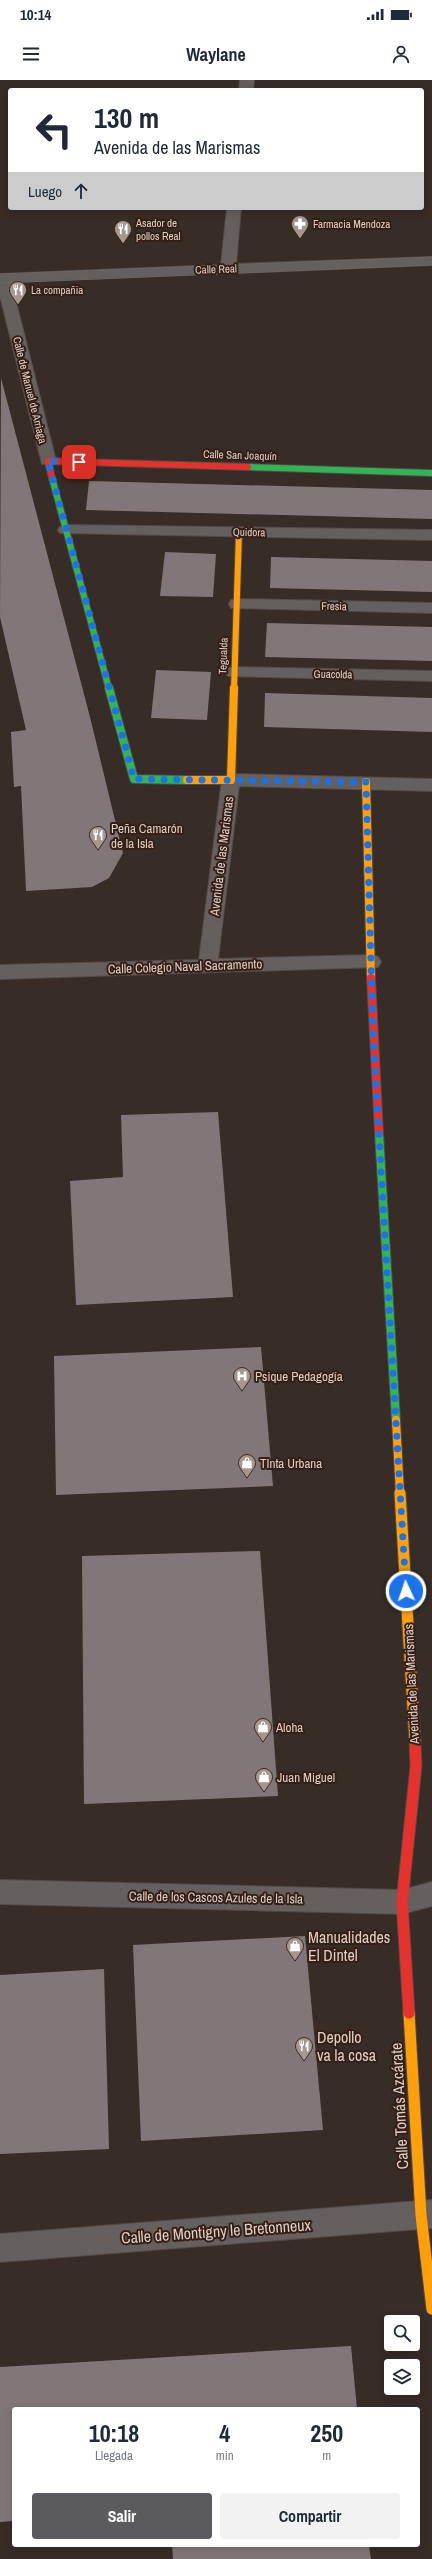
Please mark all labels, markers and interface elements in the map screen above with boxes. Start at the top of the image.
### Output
text: 10:14 [20,4,51,25]
text: Waylane [186,42,246,67]
icon: menu [20,43,42,65]
icon: person [390,43,412,65]
text: 130 m [94,99,159,137]
icon: left [28,104,80,156]
text: Avenida de las Marismas [94,135,260,160]
icon: ahead [70,180,92,202]
text: Luego [28,181,62,202]
pharmacy icon: Farmacia Mendoza [290,214,310,239]
place label: Asador de pollos Real [135,216,181,243]
place label: Farmacia Mendoza [313,217,390,231]
restaurant icon: Asador de pollos Real [113,219,133,244]
street label: Calle Real [195,261,237,277]
restaurant icon: La compañia [8,280,28,305]
place label: La compañia [31,283,83,297]
street label: Calle de Manuel de Arriaga [10,335,50,445]
pin [62,445,96,479]
street label: Calle San Joaquín [203,447,277,463]
icon: arrive [68,451,90,473]
street label: Quidora [233,525,265,539]
street label: Fresia [321,599,347,613]
street label: Tegualda [215,637,231,675]
street label: Guacolda [314,667,352,681]
street label: Avenida de las Marismas [206,795,237,918]
place label: Peña Camarón de la Isla [111,820,183,852]
restaurant icon: Peña Camarón de la Isla [88,825,108,850]
street label: Calle Colegio Naval Sacramento [107,955,263,978]
hospital icon: Psique Pedagogía [232,1366,252,1391]
place label: Psique Pedagogía [255,1368,343,1385]
shop icon: TInta Urbana [237,1453,257,1478]
place label: TInta Urbana [260,1455,322,1472]
position arrow [385,1570,427,1612]
street label: Avenida de las Marismas [400,1624,423,1745]
shop icon: Aloha [253,1717,273,1742]
place label: Aloha [275,1719,303,1736]
shop icon: Juan Miguel [254,1767,274,1792]
place label: Juan Miguel [277,1769,335,1786]
street label: Calle de los Cascos Azules de la Isla [129,1887,303,1908]
place label: Manualidades El Dintel [308,1926,390,1966]
shop icon: Manualidades El Dintel [285,1936,305,1961]
place label: Depollo va la cosa [317,2026,377,2066]
restaurant icon: Depollo va la cosa [294,2036,314,2061]
street label: Calle Tomás Azcárate [385,2042,413,2170]
street label: Calle de Montigny le Bretonneux [120,2213,312,2249]
map controls [384,2315,420,2395]
button: search [384,2315,420,2351]
button: layers [384,2359,420,2395]
text: 10:18 [89,2417,139,2449]
text: 4 [219,2417,230,2449]
text: 250 [310,2417,343,2449]
text: Llegada [95,2447,133,2464]
text: min [216,2447,234,2464]
text: m [322,2447,331,2464]
button: Salir [32,2493,212,2539]
button: Compartir [220,2493,400,2539]

